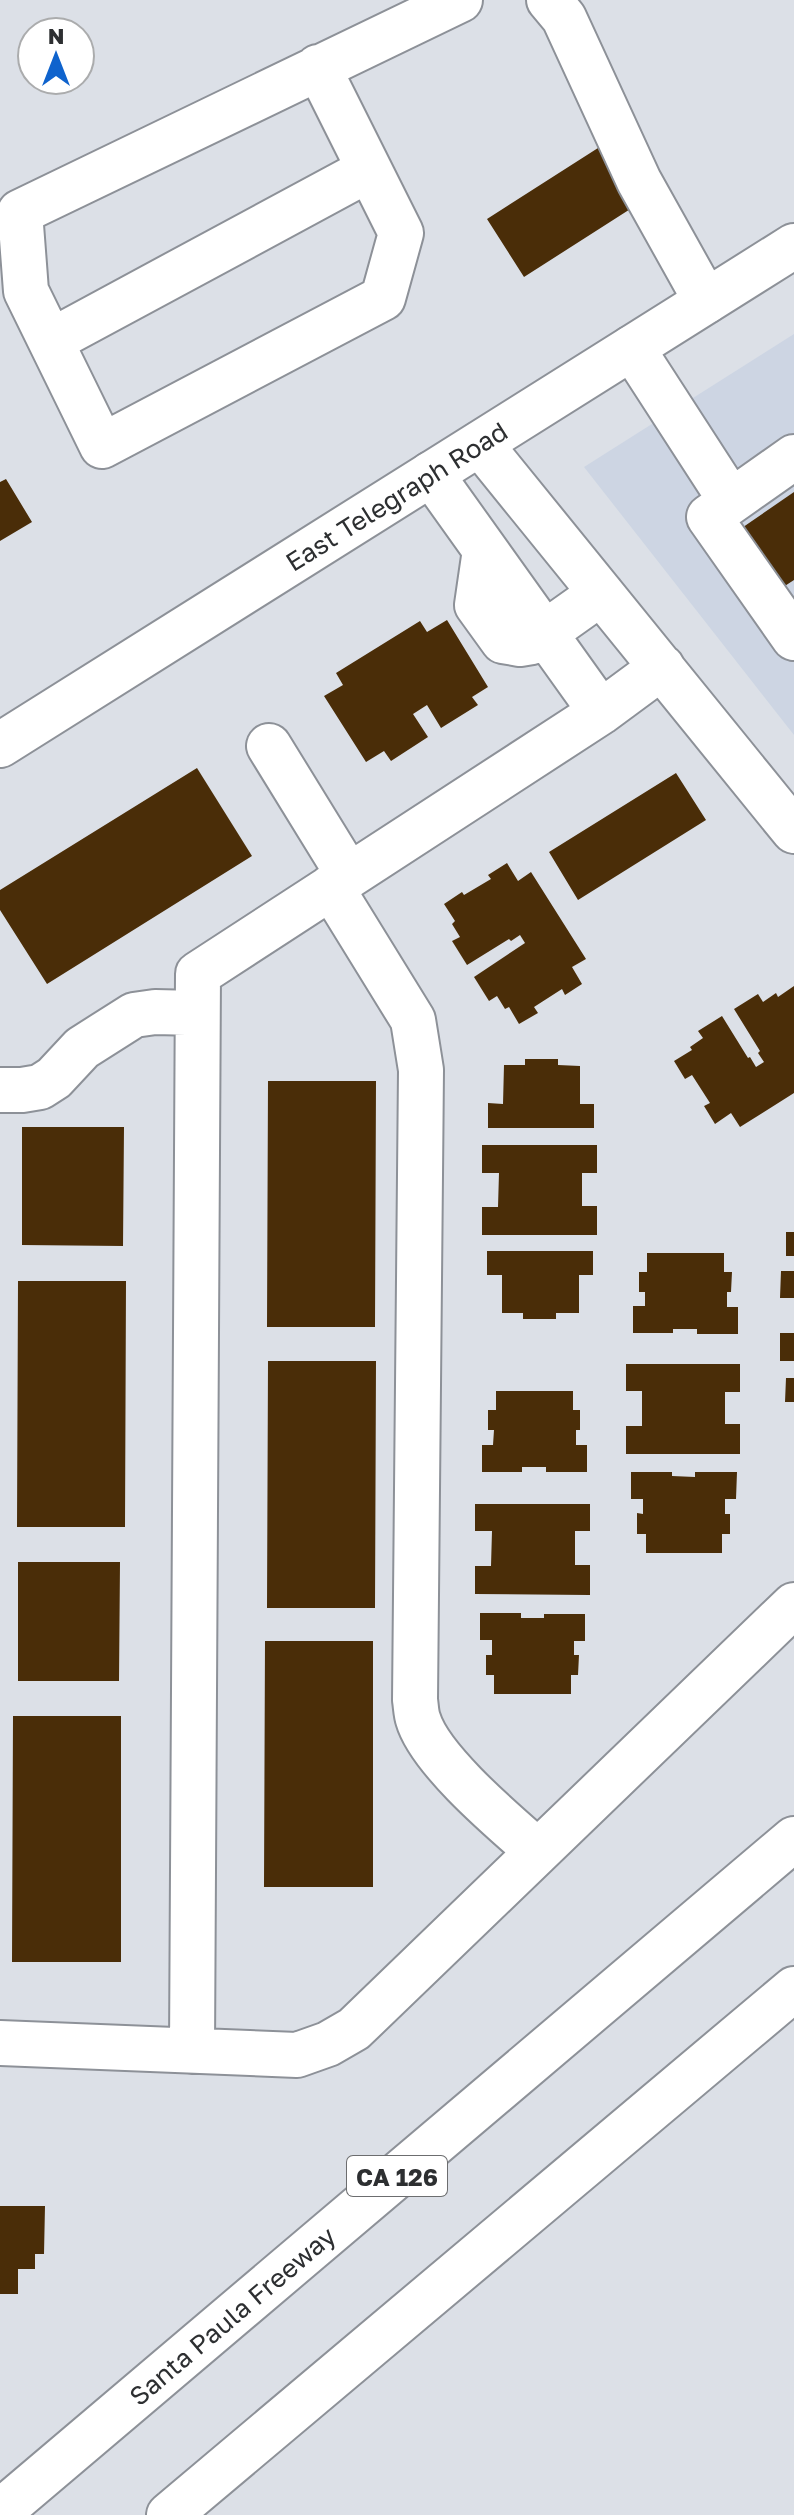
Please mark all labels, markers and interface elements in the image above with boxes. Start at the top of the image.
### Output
north arrow [16,16,96,96]
text: N [48,22,64,49]
street label: East Telegraph Road [280,415,513,577]
road number: CA 126 [347,2156,447,2196]
street label: Santa Paula Freeway [123,2219,341,2411]

